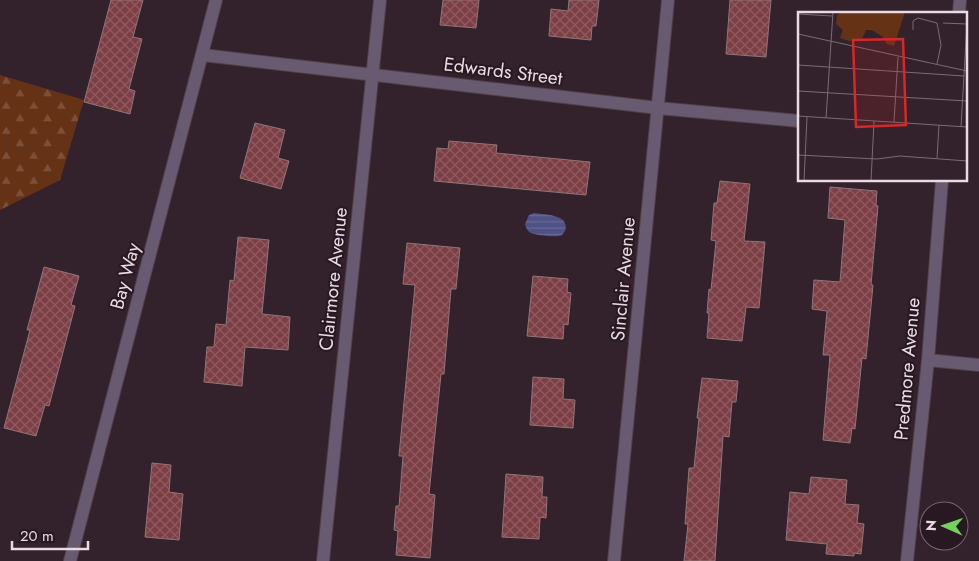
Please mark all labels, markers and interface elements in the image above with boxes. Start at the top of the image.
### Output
inset map [798,12,966,181]
street label: Edwards Street [442,50,564,92]
street label: Clairmore Avenue [312,206,354,352]
street label: Sinclair Avenue [604,216,642,342]
street label: Bay Way [103,239,147,312]
street label: Predmore Avenue [887,296,927,441]
north arrow [919,501,969,551]
scale bar [12,518,89,550]
text: N [921,520,941,531]
text: 20 m [20,525,54,547]

